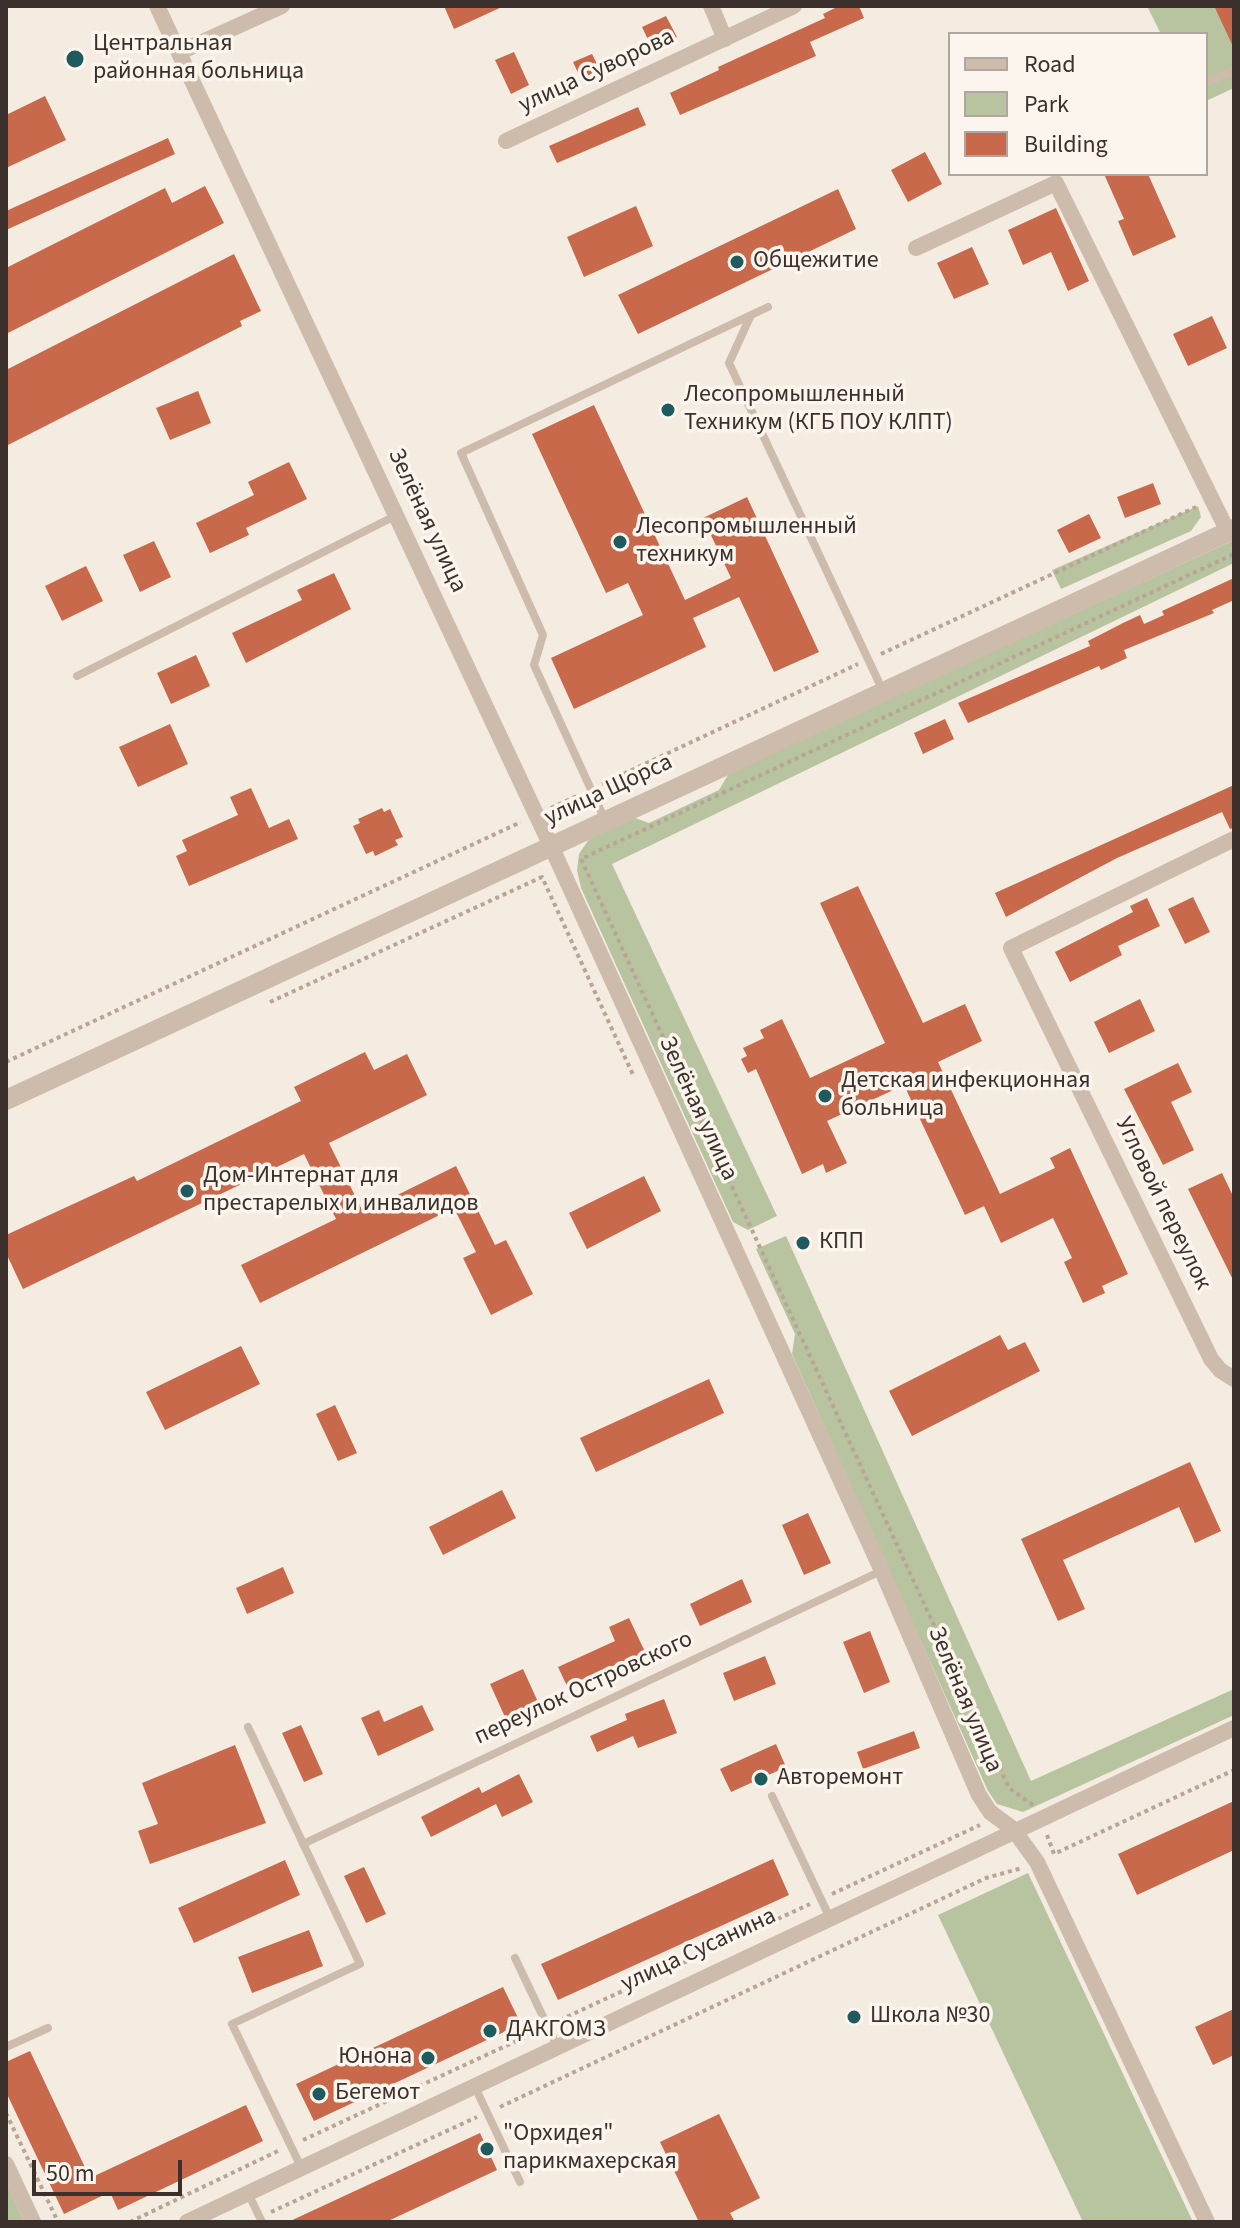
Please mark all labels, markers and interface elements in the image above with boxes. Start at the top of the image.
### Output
street label: улица Суворова [515,23,679,121]
place label: Центральная районная больница [93,31,304,87]
legend [948,32,1208,176]
text: Road [1024,47,1076,82]
marker: Центральная районная больница [64,48,86,70]
text: Park [1024,87,1069,122]
text: Building [1024,127,1108,162]
place label: Общежитие [753,248,879,276]
marker: Общежитие [728,253,746,271]
place label: Лесопромышленный Техникум (КГБ ПОУ КЛПТ) [684,382,953,438]
marker: Лесопромышленный Техникум (КГБ ПОУ КЛПТ) [659,401,677,419]
street label: Зелёная улица [380,444,472,598]
place label: Лесопромышленный техникум [636,514,857,570]
marker: Лесопромышленный техникум [611,533,629,551]
street label: улица Щорса [540,749,678,833]
street label: Зелёная улица [651,1032,743,1186]
place label: Детская инфекционная больница [841,1068,1091,1124]
marker: Детская инфекционная больница [816,1087,834,1105]
street label: Угловой переулок [1108,1113,1216,1295]
place label: Дом-Интернат для престарелых и инвалидов [203,1163,478,1219]
marker: Дом-Интернат для престарелых и инвалидов [178,1182,196,1200]
place label: КПП [819,1229,864,1257]
marker: КПП [794,1234,812,1252]
street label: Зелёная улица [920,1623,1008,1777]
street label: переулок Островского [470,1626,698,1752]
place label: Авторемонт [777,1765,903,1793]
marker: Авторемонт [752,1770,770,1788]
street label: улица Сусанина [617,1903,781,1999]
place label: Школа №30 [870,2003,990,2031]
marker: Школа №30 [845,2008,863,2026]
place label: ДАКГОМЗ [506,2017,606,2045]
marker: ДАКГОМЗ [481,2022,499,2040]
place label: Юнона [338,2044,412,2072]
marker: Юнона [419,2049,437,2067]
place label: Бегемот [335,2080,420,2108]
marker: Бегемот [310,2085,328,2103]
place label: "Орхидея" парикмахерская [503,2121,677,2177]
marker: "Орхидея" парикмахерская [478,2140,496,2158]
scale bar [36,2144,186,2194]
text: 50 m [46,2156,95,2191]

